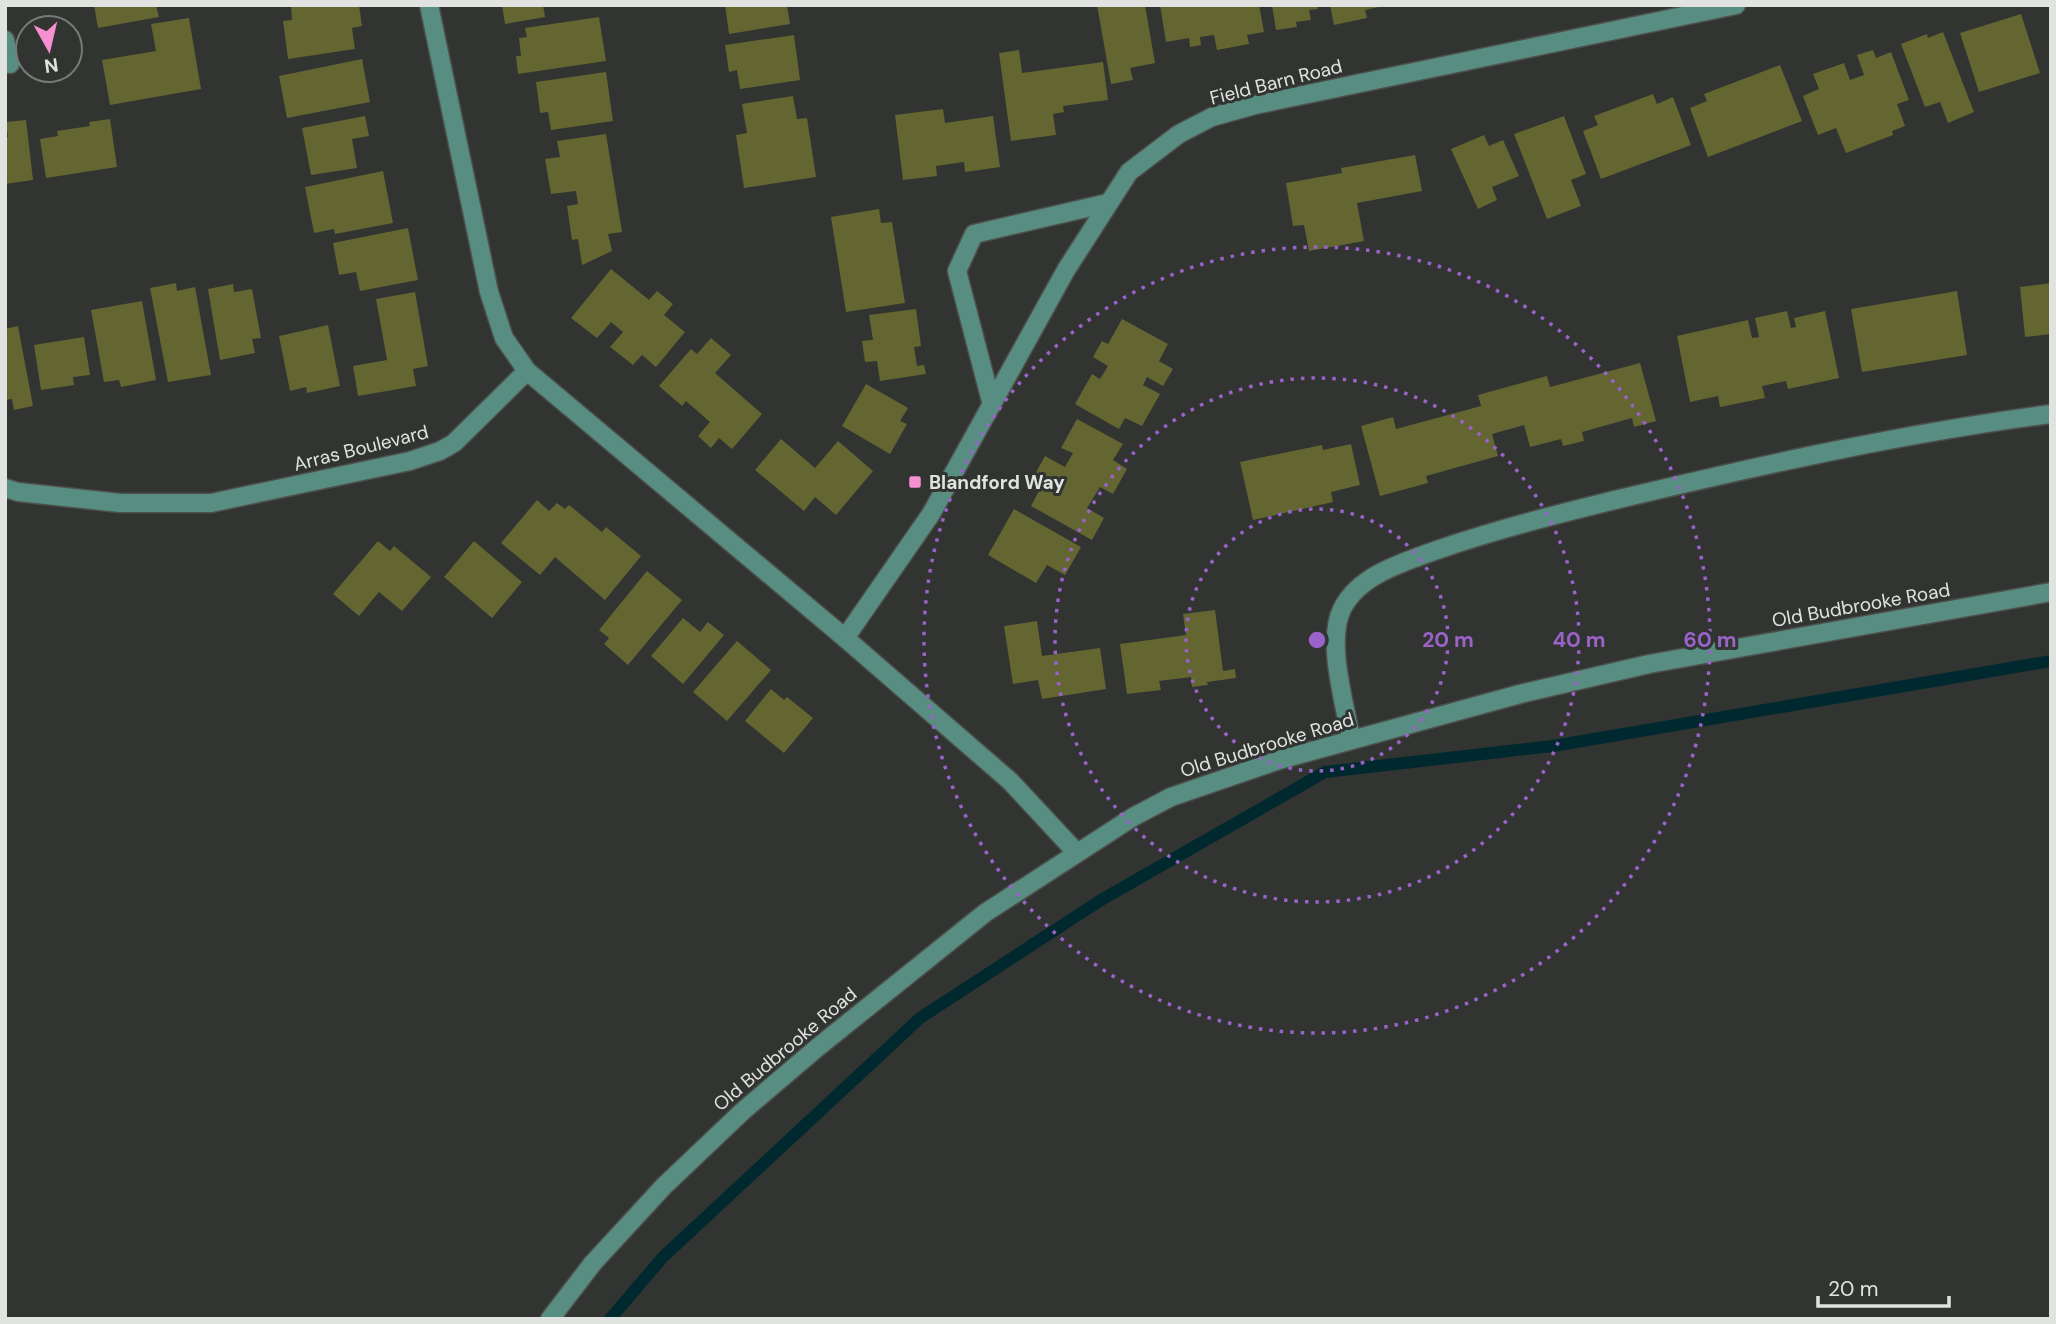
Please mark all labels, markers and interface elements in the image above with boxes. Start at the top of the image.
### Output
north arrow [14,14,84,84]
text: N [43,52,60,79]
street label: Field Barn Road [1207,53,1345,111]
street label: Arras Boulevard [291,419,431,477]
place label: Blandford Way [929,470,1065,495]
marker: Blandford Way [907,474,923,490]
street label: Old Budbrooke Road [1770,577,1952,633]
text: 20 m [1422,626,1474,654]
text: 40 m [1552,626,1606,654]
text: 60 m [1684,626,1736,654]
centre of rings [1305,628,1329,652]
street label: Old Budbrooke Road [1177,707,1357,783]
street label: Old Budbrooke Road [708,981,862,1117]
scale bar [1818,1264,1949,1308]
text: 20 m [1828,1275,1879,1303]

